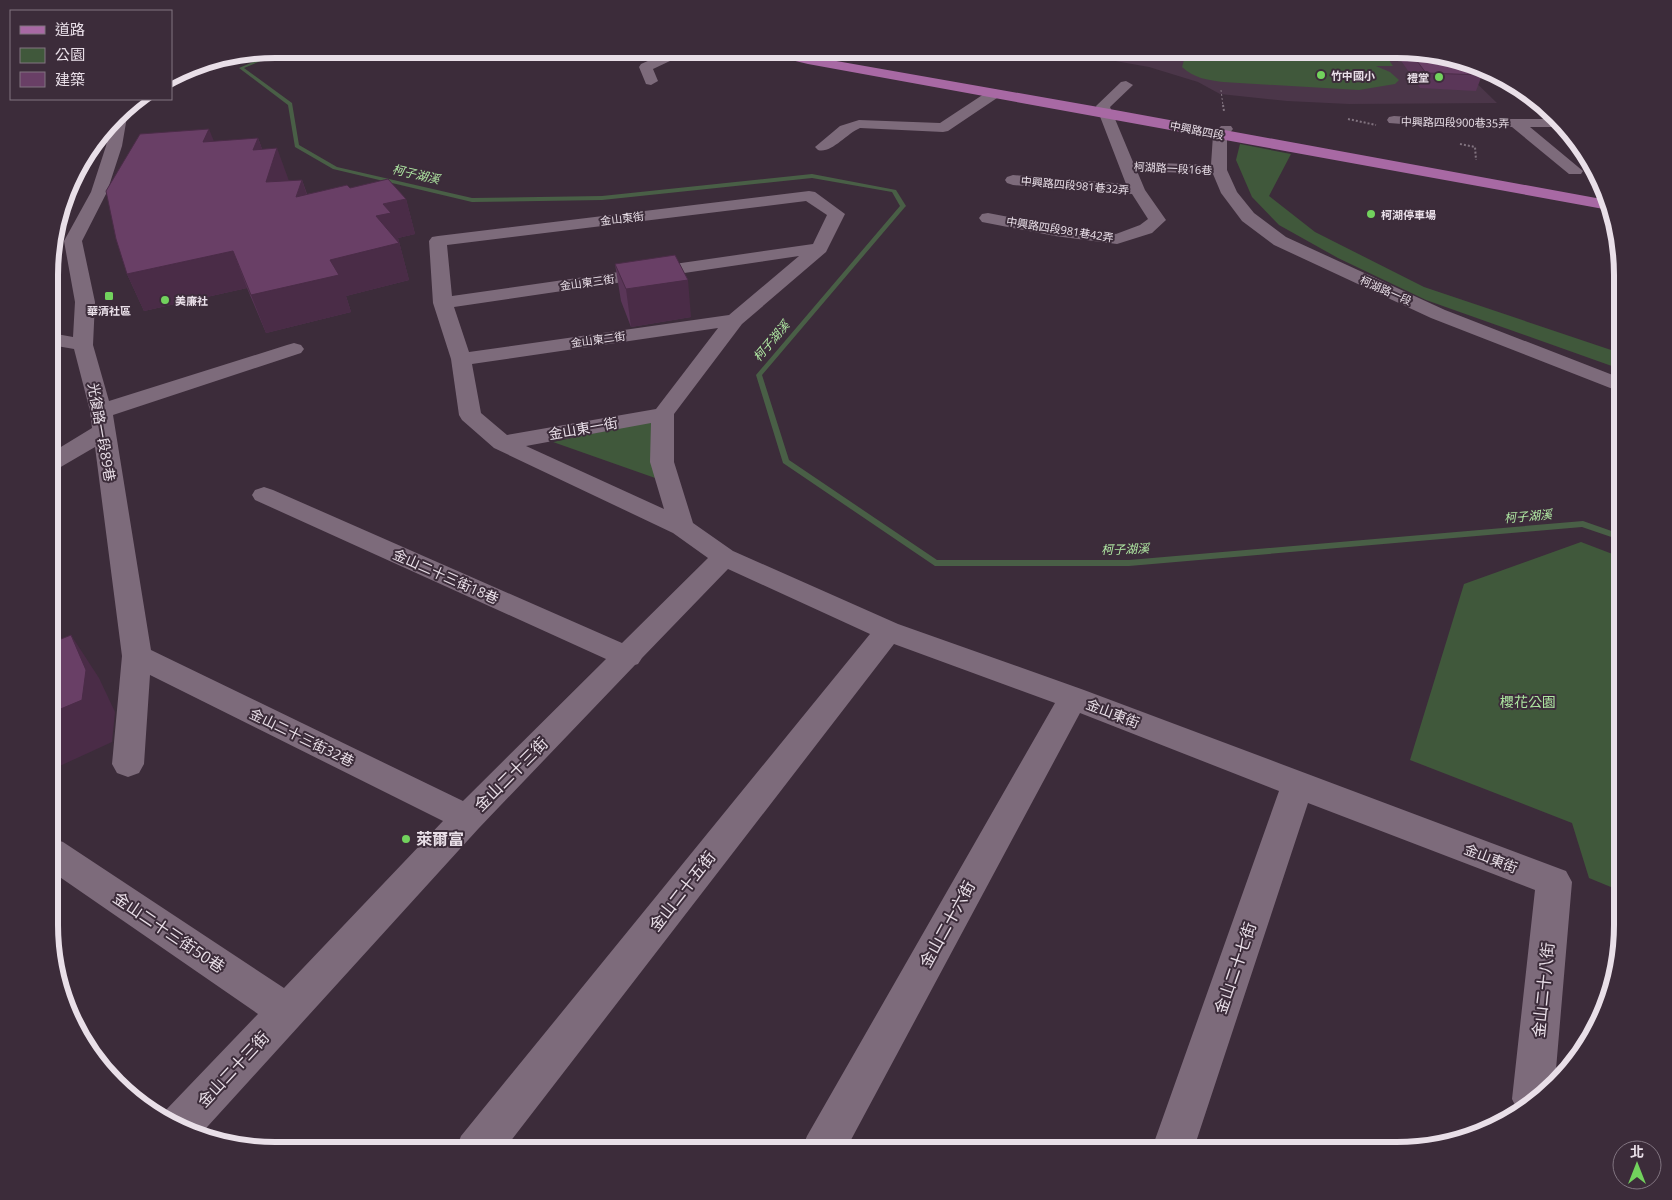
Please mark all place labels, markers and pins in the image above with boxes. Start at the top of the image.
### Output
place label: 竹中國小 [1331,68,1375,83]
marker: 竹中國小 [1315,69,1327,81]
place label: 禮堂 [1407,70,1429,85]
marker: 禮堂 [1433,71,1445,83]
place label: 柯湖停車場 [1381,207,1436,222]
marker: 柯湖停車場 [1365,208,1377,220]
marker: 華清社區 [103,290,115,302]
place label: 美廉社 [175,293,208,308]
marker: 美廉社 [159,294,171,306]
place label: 華清社區 [87,303,131,318]
place label: 萊爾富 [416,828,464,850]
marker: 萊爾富 [400,833,412,845]

